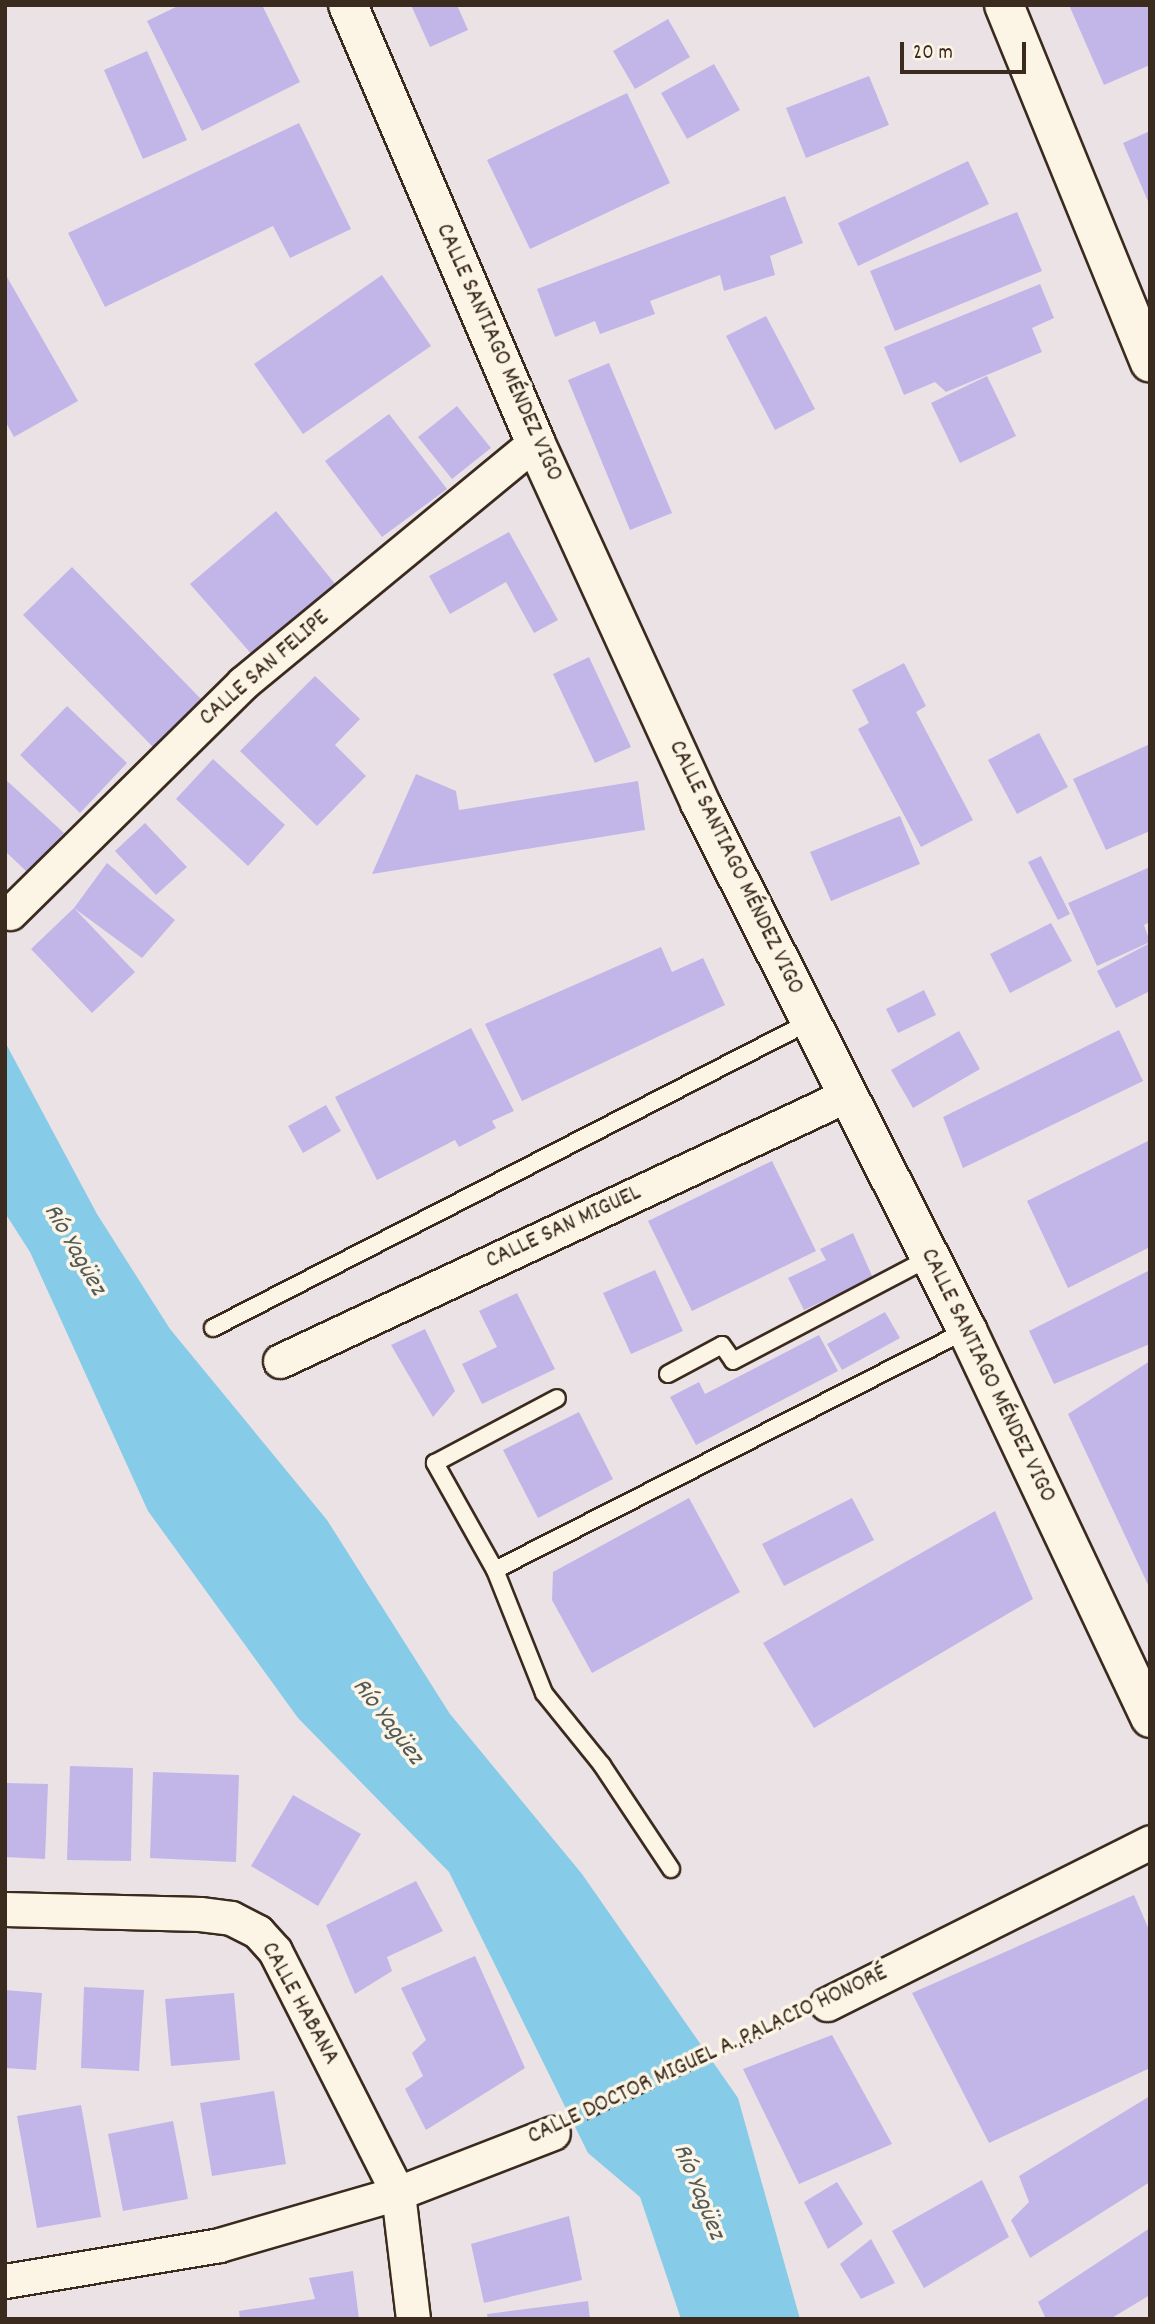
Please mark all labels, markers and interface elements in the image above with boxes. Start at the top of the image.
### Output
scale bar [903,28,1029,72]
text: 20 m [913,39,953,69]
street label: CALLE SANTIAGO MÉNDEZ VIGO [428,220,568,486]
street label: CALLE SAN FELIPE [194,605,336,733]
street label: CALLE SANTIAGO MÉNDEZ VIGO [661,736,809,1000]
street label: CALLE SAN MIGUEL [482,1179,646,1277]
water label: Río Yagüez [35,1199,113,1301]
street label: CALLE SANTIAGO MÉNDEZ VIGO [913,1244,1061,1508]
water label: Río Yagüez [344,1672,430,1772]
street label: CALLE HABANA [253,1938,345,2070]
street label: CALLE DOCTOR MIGUEL A. PALACIO HONORÉ [524,1960,892,2152]
water label: Río Yagüez [665,2140,731,2244]

